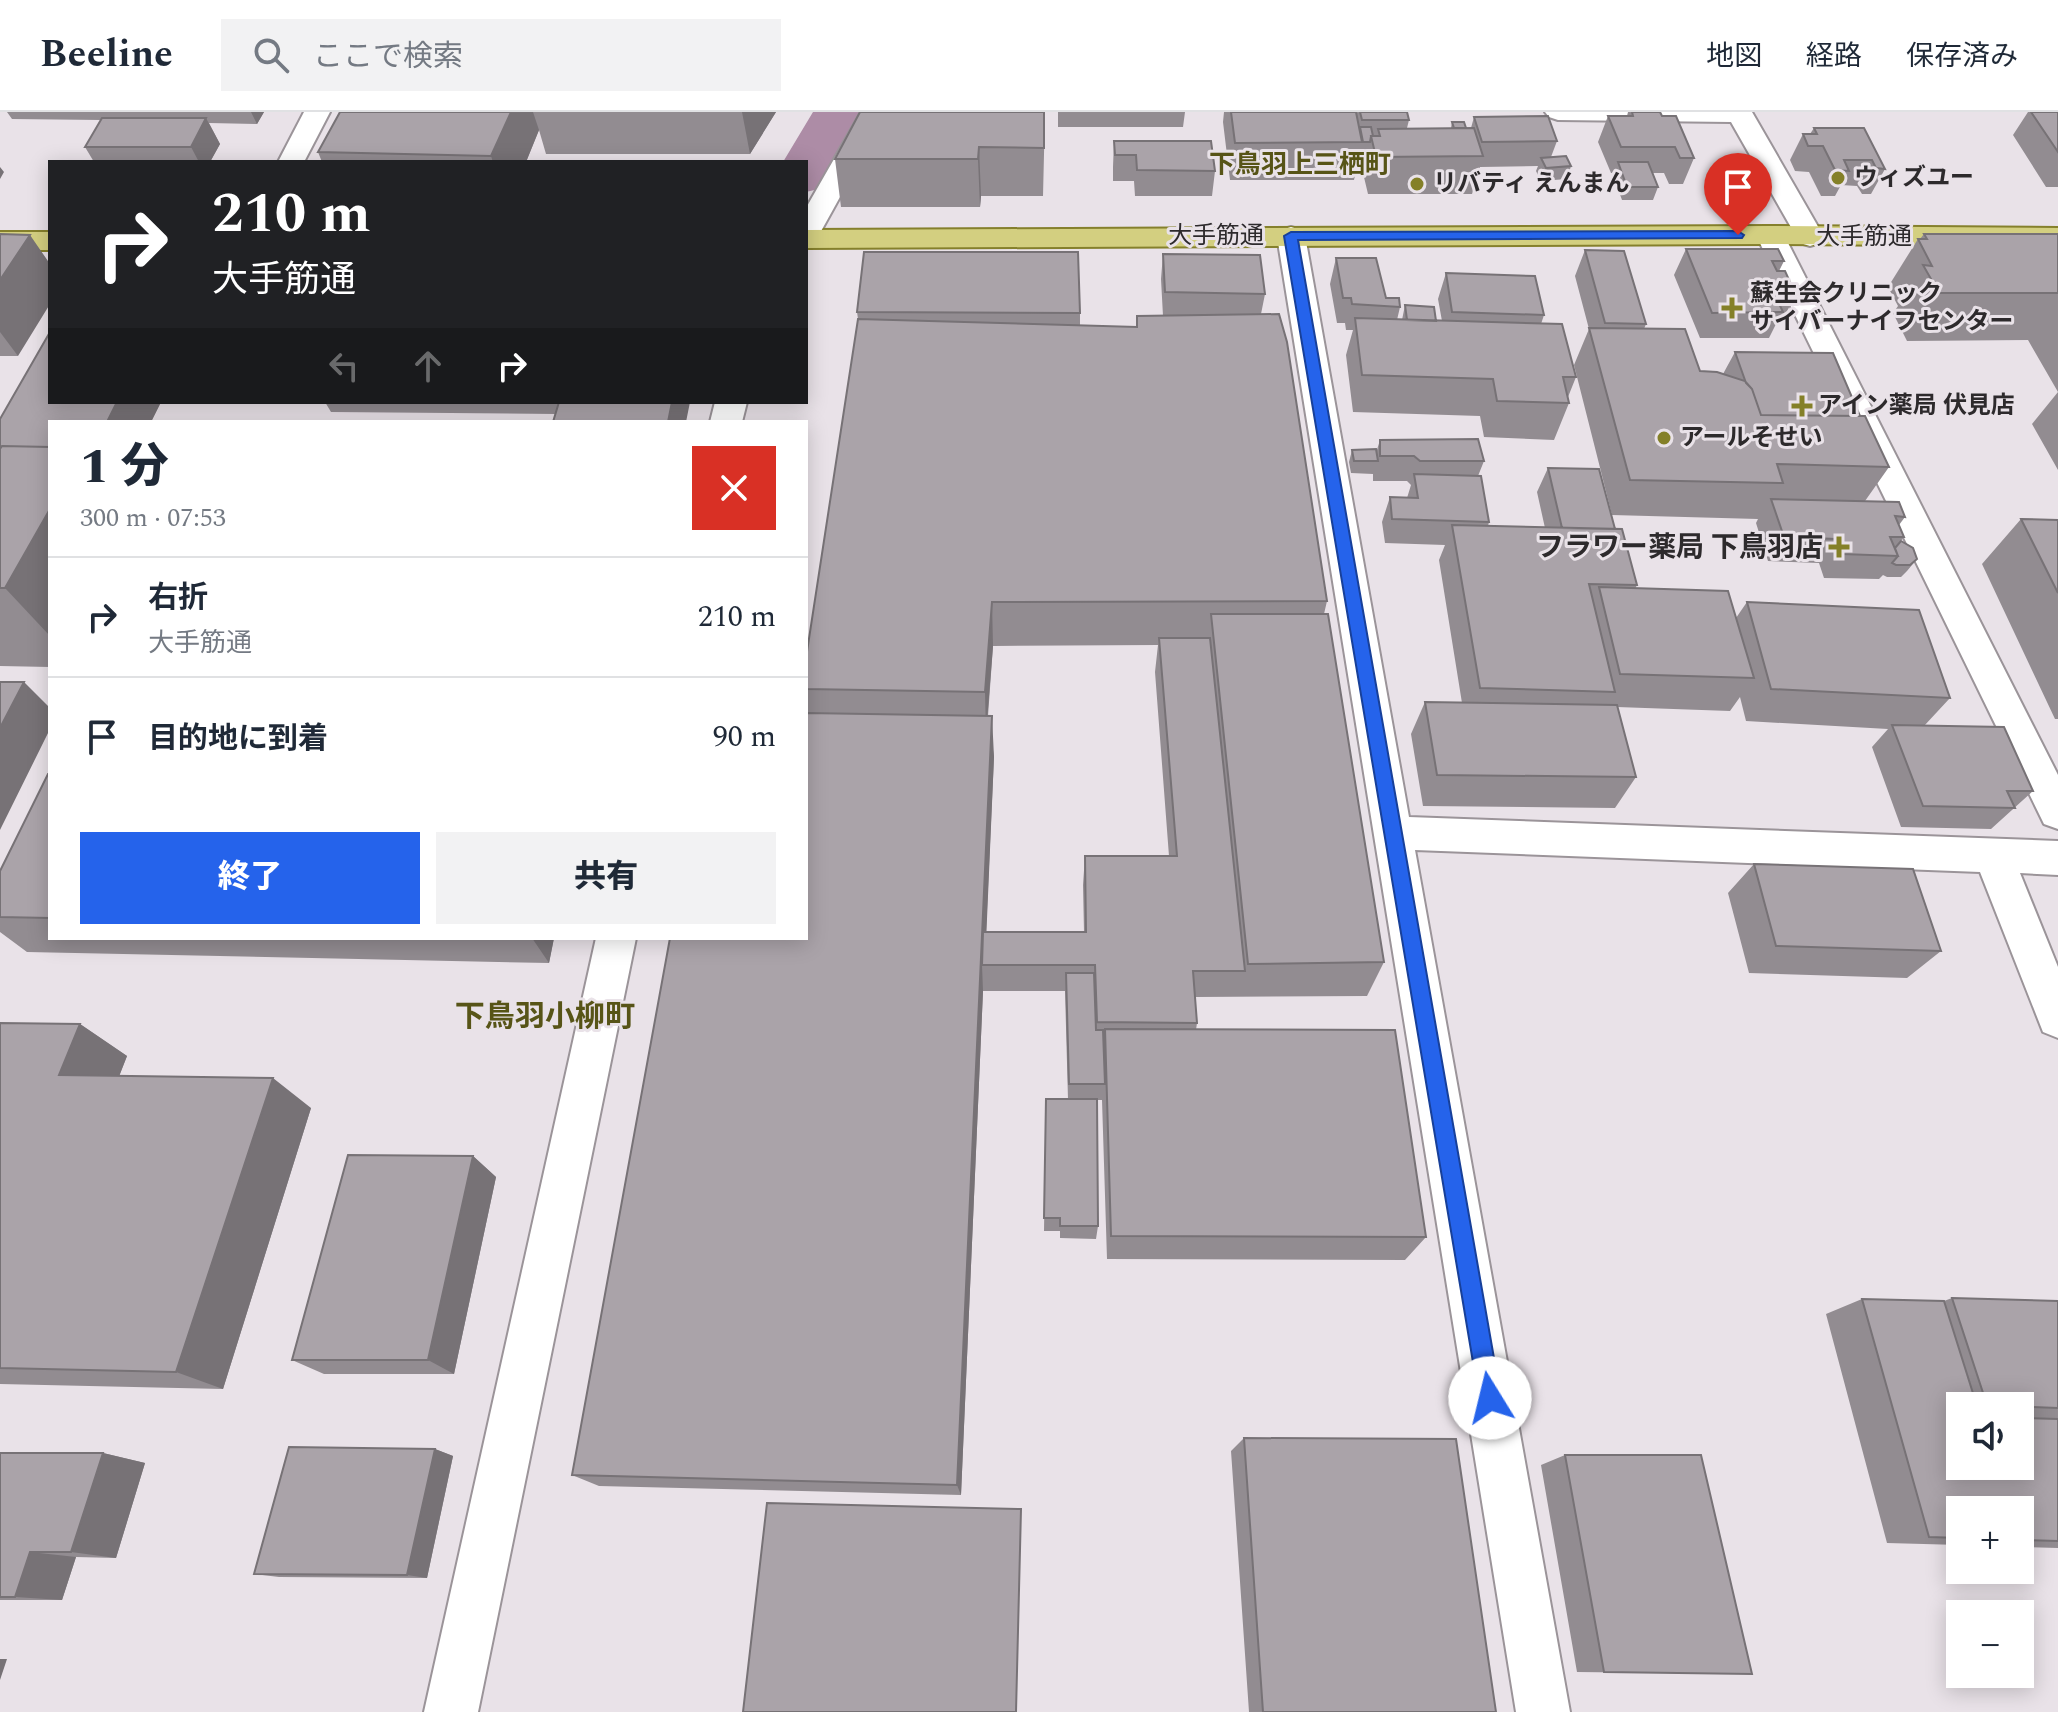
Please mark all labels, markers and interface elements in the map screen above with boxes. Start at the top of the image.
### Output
search box [221,19,781,91]
text: Beeline [40,26,173,84]
icon: search [249,33,293,77]
text: ここで検索 [313,34,463,80]
text: 地図 [1706,35,1762,78]
text: 経路 [1806,35,1862,78]
text: 保存済み [1906,35,2018,78]
district label: 下鳥羽上三栖町 [1209,145,1391,185]
pin [1704,153,1772,235]
place label: ウィズユー [1854,160,1974,196]
icon: arrive [1716,165,1760,209]
place label: リバティ えんまん [1433,166,1630,202]
marker: ウィズユー [1829,169,1847,187]
text: 210 m [212,172,371,257]
marker: リバティ えんまん [1408,175,1426,193]
icon: right [80,192,184,296]
street label: 大手筋通 [1168,218,1264,254]
street label: 大手筋通 [1816,219,1912,255]
text: 大手筋通 [212,253,356,308]
place label: 蘇生会クリニック サイバーナイフセンター [1750,276,2014,340]
marker: 蘇生会クリニック サイバーナイフセンター [1721,297,1743,319]
icon: left [322,344,366,388]
icon: ahead [406,344,450,388]
icon: right [490,344,534,388]
place label: アイン薬局 伏見店 [1818,388,2015,424]
marker: アイン薬局 伏見店 [1793,397,1811,415]
place label: アールそせい [1680,420,1823,456]
marker: アールそせい [1655,429,1673,447]
text: 1 分 [80,431,169,504]
button: close [692,446,776,530]
text: 300 m · 07:53 [80,498,226,538]
place label: フラワー薬局 下鳥羽店 [1536,526,1823,569]
marker: フラワー薬局 下鳥羽店 [1830,538,1848,556]
text: 右折 [148,575,208,621]
text: 210 m [698,594,776,640]
icon: right [80,595,124,639]
text: 大手筋通 [148,623,252,663]
text: 90 m [713,714,776,760]
icon: arrive [80,715,124,759]
text: 目的地に到着 [148,716,328,762]
button: 終了 [80,832,420,924]
button: 共有 [436,832,776,924]
district label: 下鳥羽小柳町 [455,994,635,1040]
position arrow [1448,1356,1532,1440]
map controls [1946,1392,2034,1688]
button: sound [1946,1392,2034,1480]
button: + [1946,1496,2034,1584]
button: − [1946,1600,2034,1688]

